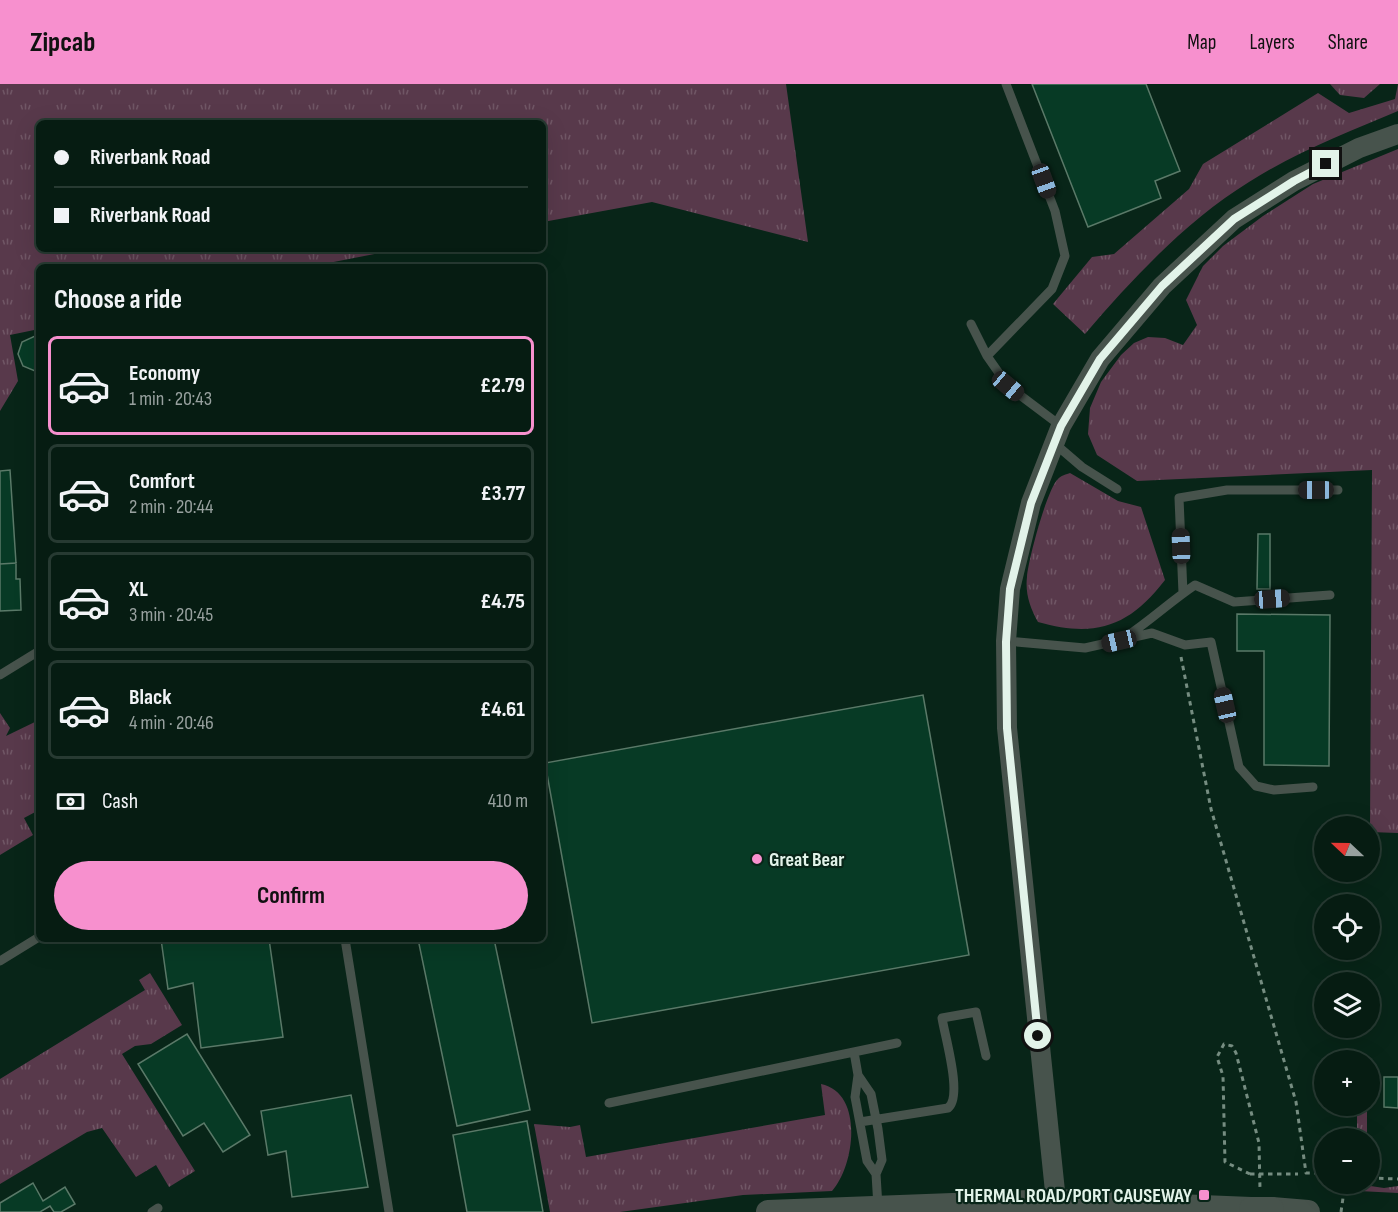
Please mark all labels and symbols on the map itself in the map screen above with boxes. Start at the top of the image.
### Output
route end [1312,150,1339,177]
car [1029,161,1059,201]
car [988,368,1028,404]
car [1298,481,1334,499]
car [1171,528,1191,564]
car [1253,589,1291,609]
car [1099,628,1139,654]
car [1212,685,1238,725]
north arrow [1314,816,1380,882]
place label: Great Bear [769,848,844,872]
marker: Great Bear [750,852,764,866]
route start [1024,1022,1051,1049]
place label: THERMAL ROAD/PORT CAUSEWAY [955,1184,1193,1208]
marker: THERMAL ROAD/PORT CAUSEWAY [1197,1188,1211,1202]

